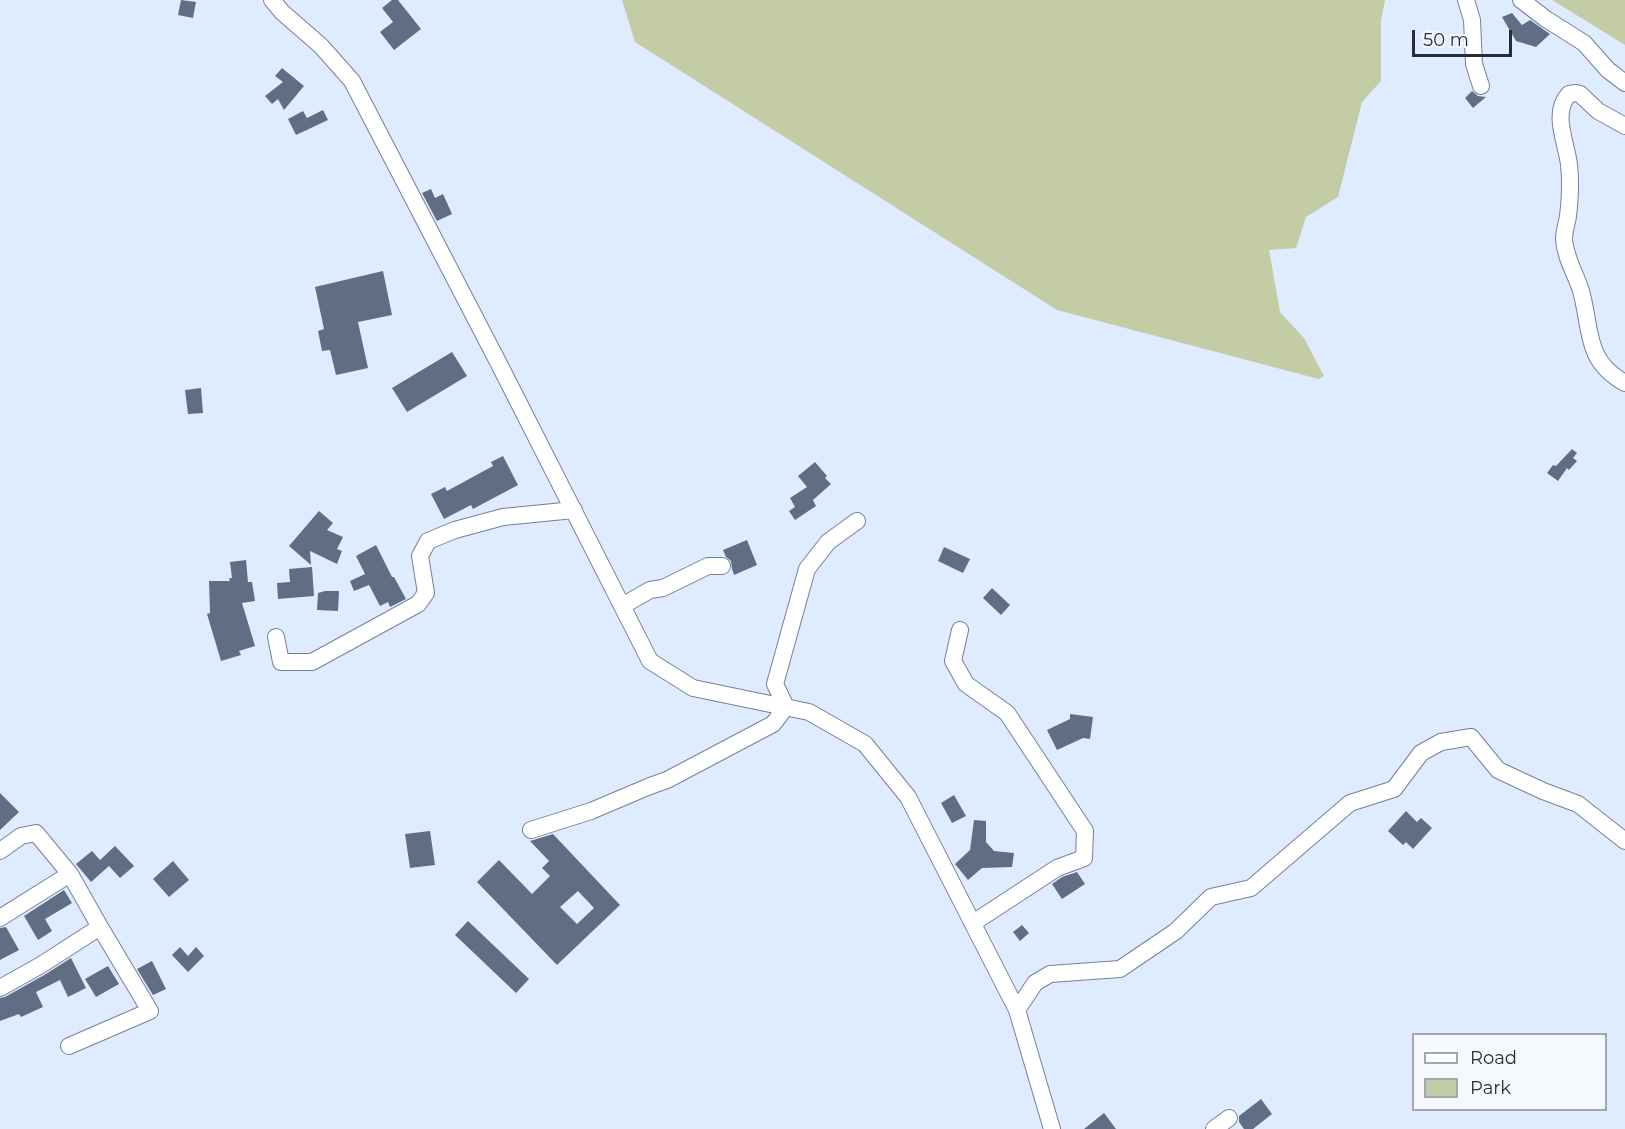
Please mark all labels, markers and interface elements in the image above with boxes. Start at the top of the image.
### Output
scale bar [1415,18,1516,56]
text: 50 m [1423,29,1469,51]
legend [1412,1033,1607,1111]
text: Road [1470,1047,1517,1069]
text: Park [1470,1077,1511,1099]

